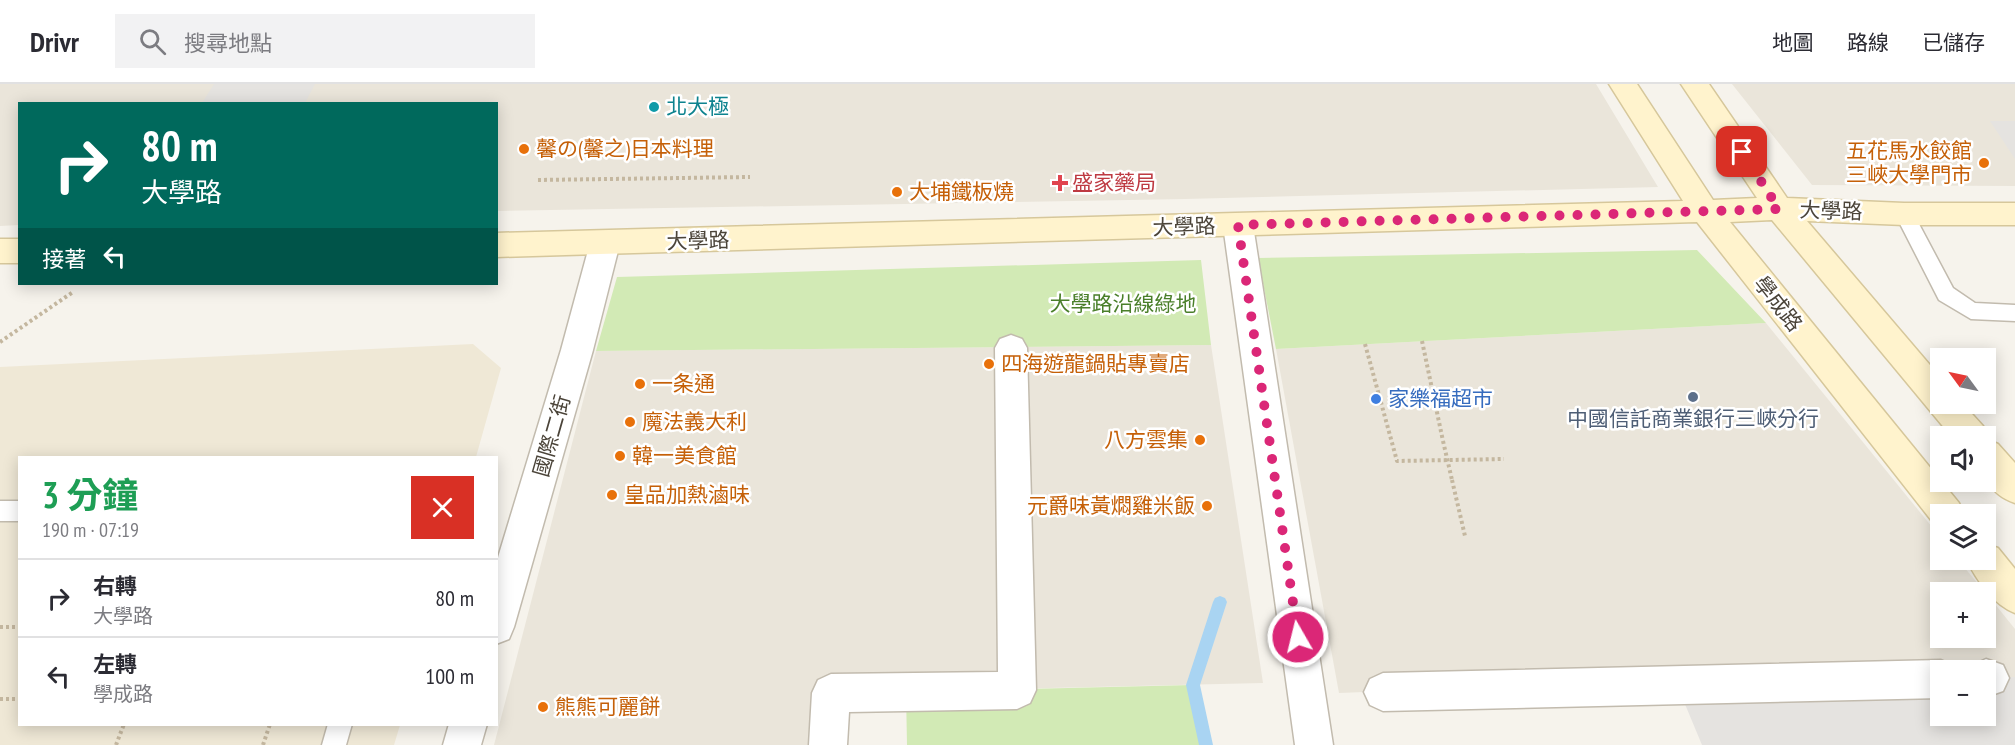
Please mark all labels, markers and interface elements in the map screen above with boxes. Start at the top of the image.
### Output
search box [115,14,535,68]
text: Drivr [30,23,79,60]
icon: search [136,25,169,58]
text: 搜尋地點 [184,29,272,57]
text: 地圖 [1772,29,1814,56]
text: 路線 [1847,29,1889,56]
text: 已儲存 [1922,29,1985,56]
place label: 北大極 [666,93,729,120]
marker: 北大極 [647,100,661,114]
text: 80 m [141,118,218,173]
icon: right [42,126,120,204]
pin [1716,126,1767,177]
place label: 馨の(馨之)日本料理 [536,135,714,162]
icon: arrive [1725,135,1758,168]
place label: 五花馬水餃館 三峽大學門市 [1846,137,1972,188]
marker: 馨の(馨之)日本料理 [517,142,531,156]
marker: 五花馬水餃館 三峽大學門市 [1977,156,1991,170]
place label: 盛家藥局 [1072,169,1156,196]
text: 大學路 [141,175,222,209]
marker: 盛家藥局 [1053,176,1067,190]
place label: 大埔鐵板燒 [909,178,1014,205]
marker: 大埔鐵板燒 [890,185,904,199]
street label: 大學路 [1799,196,1863,225]
street label: 大學路 [1152,212,1216,241]
street label: 大學路 [666,226,730,255]
icon: left [98,240,131,273]
text: 接著 [42,245,86,273]
street label: 學成路 [1748,271,1808,337]
park label: 大學路沿線綠地 [1050,290,1197,317]
north arrow [1930,348,1996,414]
map controls [1930,348,1996,726]
place label: 四海遊龍鍋貼專賣店 [1001,350,1190,377]
marker: 四海遊龍鍋貼專賣店 [982,357,996,371]
place label: 一条通 [652,370,715,397]
marker: 一条通 [633,377,647,391]
place label: 家樂福超市 [1388,385,1493,412]
marker: 中國信託商業銀行三峽分行 [1686,390,1700,404]
street label: 國際二街 [527,392,576,480]
marker: 家樂福超市 [1369,392,1383,406]
place label: 中國信託商業銀行三峽分行 [1567,405,1819,432]
place label: 魔法義大利 [642,408,747,435]
marker: 魔法義大利 [623,415,637,429]
place label: 八方雲集 [1104,426,1188,453]
button: sound [1930,426,1996,492]
marker: 八方雲集 [1193,433,1207,447]
place label: 韓一美食館 [632,442,737,469]
marker: 韓一美食館 [613,449,627,463]
text: 3 分鐘 [42,471,139,518]
button: close [411,476,474,539]
place label: 皇品加熱滷味 [624,481,750,508]
marker: 皇品加熱滷味 [605,488,619,502]
place label: 元爵味黃燜雞米飯 [1027,492,1195,519]
marker: 元爵味黃燜雞米飯 [1200,499,1214,513]
button: layers [1930,504,1996,570]
text: 190 m · 07:19 [42,517,139,543]
text: 右轉 [93,572,137,600]
icon: right [42,582,75,615]
button: + [1930,582,1996,648]
text: 80 m [435,584,474,612]
text: 大學路 [93,603,153,629]
position arrow [1266,605,1330,669]
text: 左轉 [93,650,137,678]
icon: left [42,660,75,693]
button: − [1930,660,1996,726]
text: 100 m [425,662,474,690]
text: 學成路 [93,681,153,707]
place label: 熊熊可麗餅 [555,693,660,720]
marker: 熊熊可麗餅 [536,700,550,714]

